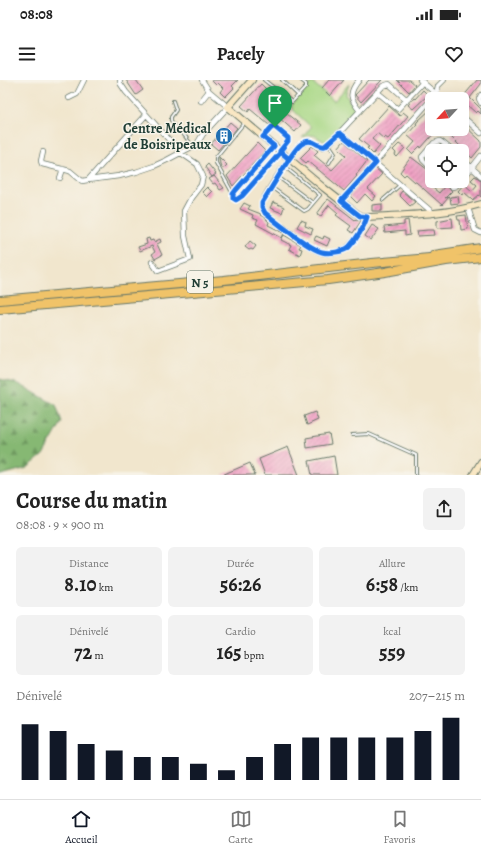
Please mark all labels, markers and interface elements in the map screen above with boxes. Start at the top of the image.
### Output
text: 08:08 [20,4,53,24]
text: Pacely [217,42,264,66]
icon: menu [16,43,38,65]
icon: heart [443,43,465,65]
pin [258,86,292,127]
icon: arrive [264,92,286,114]
north arrow [425,92,469,136]
map controls [425,92,469,188]
place label: Centre Médical de Boisripeaux [123,119,211,154]
building icon: Centre Médical de Boisripeaux [214,126,234,146]
button: locate [425,144,469,188]
road number: N 5 [187,271,213,293]
text: Course du matin [16,486,167,516]
button: share [423,488,465,530]
text: 08:08 · 9 × 900 m [16,516,104,533]
text: Distance [69,556,109,571]
text: Durée [227,556,254,571]
text: Allure [379,556,405,571]
text: 8.10 [64,571,97,598]
text: 56:26 [220,571,261,598]
text: 6:58 [366,571,398,598]
text: km [97,580,113,595]
text: /km [398,580,419,595]
text: Dénivelé [69,624,108,639]
text: Cardio [225,624,256,639]
text: kcal [383,624,401,639]
text: 72 [74,639,92,666]
text: 165 [217,639,242,666]
text: 559 [379,639,405,666]
text: m [92,648,104,663]
text: bpm [242,648,264,663]
text: Dénivelé [16,687,62,704]
text: 207–215 m [409,687,465,704]
tab: Accueil [65,808,97,847]
tab: Carte [228,808,253,847]
tab: Favoris [384,808,416,847]

